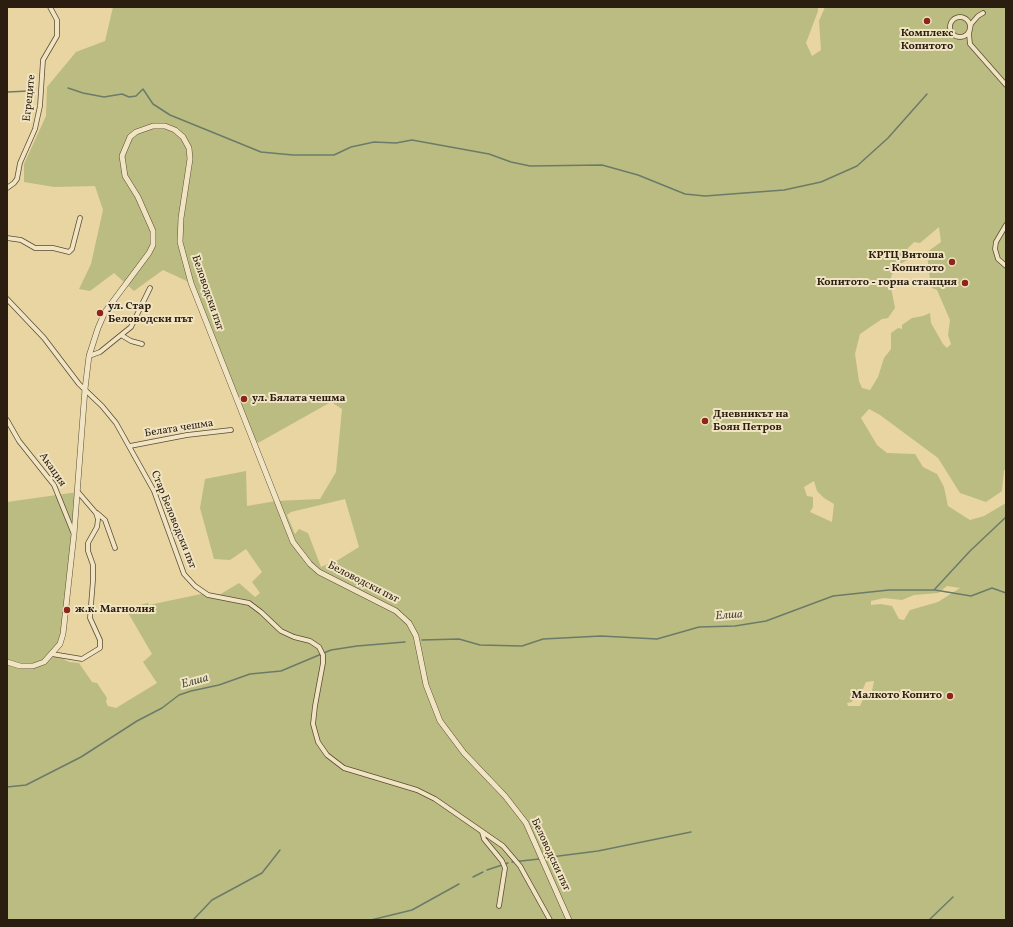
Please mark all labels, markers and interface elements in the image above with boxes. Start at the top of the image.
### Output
marker: Комплекс Копитото [922,16,932,26]
place label: Комплекс Копитото [901,27,953,53]
street label: Егреците [21,74,39,122]
place label: КРТЦ Витоша - Копитото [868,249,944,275]
street label: Беловодски път [188,254,226,332]
marker: КРТЦ Витоша - Копитото [947,257,957,267]
place label: Копитото - горна станция [817,276,957,290]
marker: Копитото - горна станция [960,278,970,288]
place label: ул. Стар Беловодски път [108,300,193,326]
marker: ул. Стар Беловодски път [95,308,105,318]
place label: ул. Бялата чешма [252,392,345,406]
marker: ул. Бялата чешма [239,394,249,404]
place label: Дневникът на Боян Петров [713,408,789,434]
marker: Дневникът на Боян Петров [700,416,710,426]
street label: Белата чешма [144,417,214,441]
street label: Акация [36,451,68,489]
street label: Стар Беловодски път [147,469,199,571]
street label: Беловодски път [325,559,401,607]
place label: ж.к. Магнолия [75,603,155,617]
marker: ж.к. Магнолия [62,605,72,615]
water label: Елша [715,608,743,624]
water label: Елша [180,671,210,693]
place label: Малкото Копито [852,689,942,703]
marker: Малкото Копито [945,691,955,701]
street label: Беловодски път [527,817,573,893]

